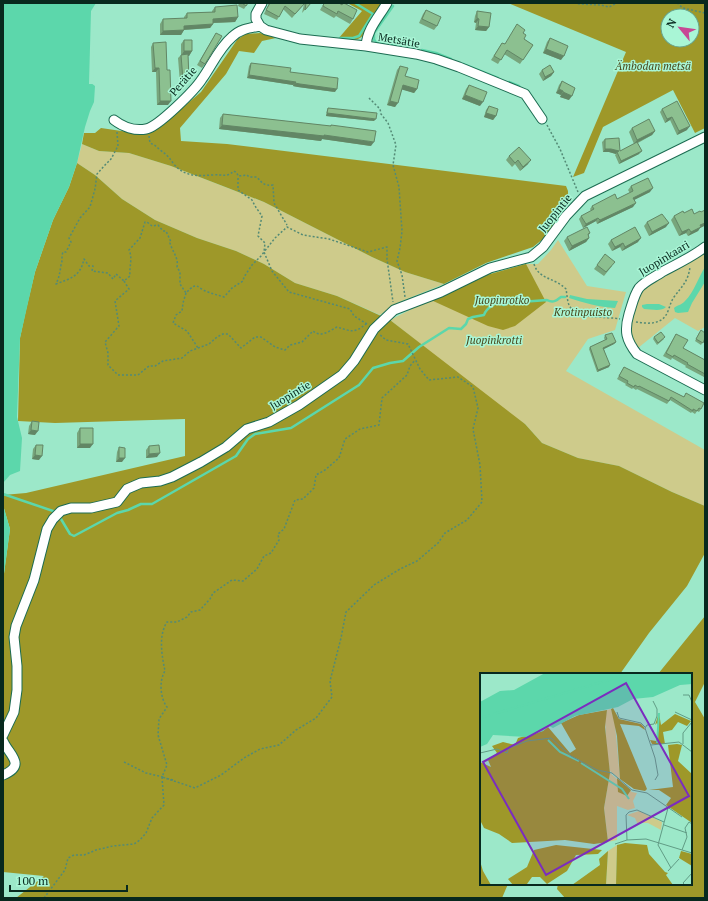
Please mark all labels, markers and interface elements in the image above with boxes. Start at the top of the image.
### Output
north arrow [660,8,700,48]
text: N [663,16,680,30]
street label: Metsätie [377,29,422,51]
park label: Ämbodan metsä [614,59,691,73]
street label: Perätie [166,63,200,99]
street label: Juopintie [535,191,575,235]
street label: Juopinkaari [636,237,692,279]
park label: Juopinrotko [474,293,530,307]
park label: Krotinpuisto [553,305,613,319]
park label: Juopinkrotti [465,333,522,347]
street label: Juopintie [267,377,313,413]
inset map [480,673,692,885]
scale bar [10,867,127,893]
text: 100 m [16,873,49,888]

